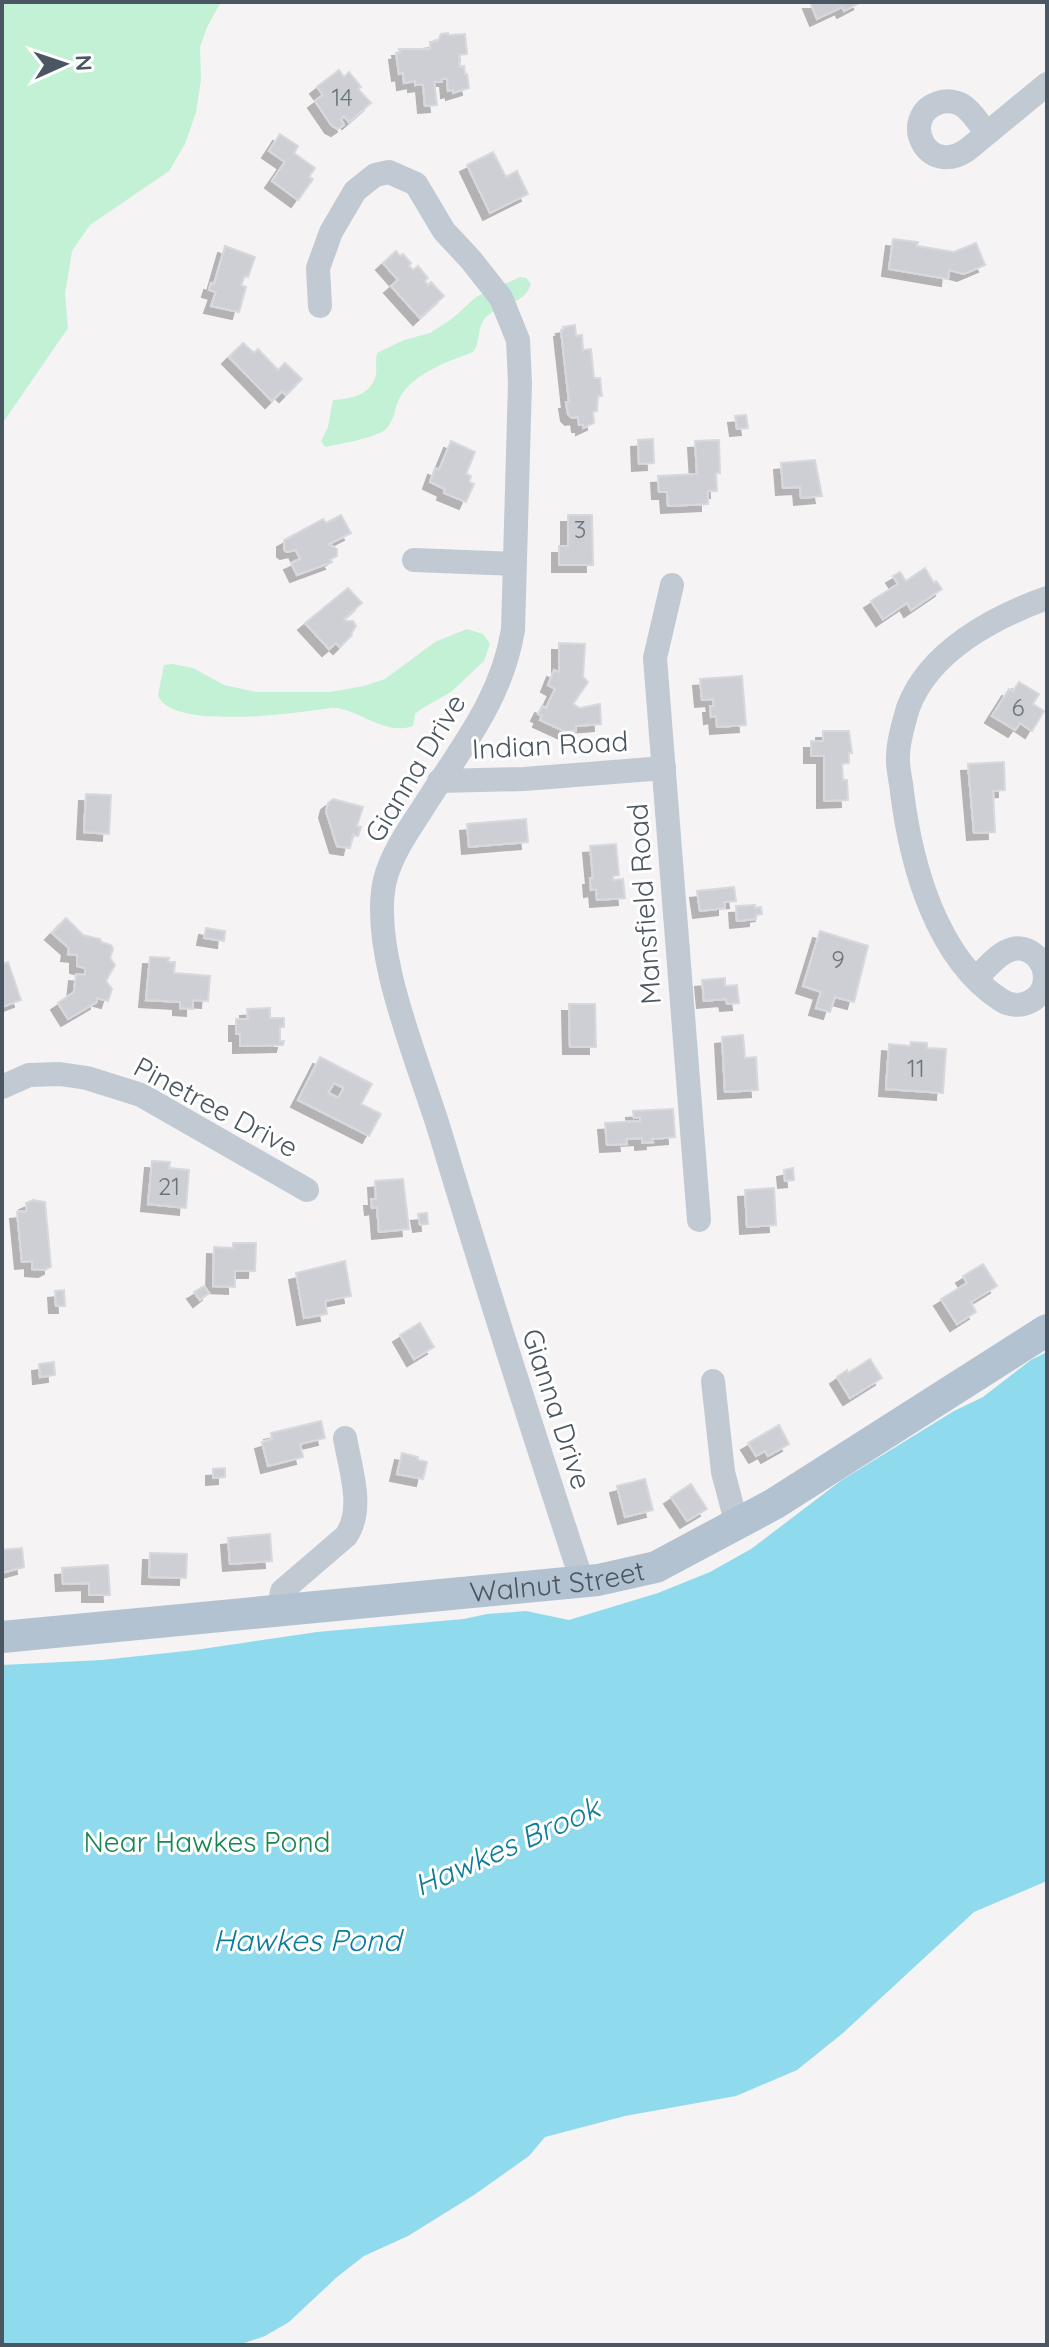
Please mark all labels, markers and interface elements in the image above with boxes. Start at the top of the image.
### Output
north arrow [24,24,104,104]
text: N [70,54,98,72]
house number: 14 [331,82,353,112]
house number: 3 [574,514,586,544]
street label: Gianna Drive [357,687,473,848]
house number: 6 [1012,692,1025,722]
street label: Indian Road [471,723,629,766]
street label: Mansfield Road [619,802,668,1006]
house number: 9 [831,944,845,974]
street label: Pinetree Drive [128,1049,304,1165]
house number: 11 [907,1053,925,1083]
house number: 21 [158,1171,180,1201]
street label: Gianna Drive [515,1324,600,1494]
street label: Walnut Street [468,1552,648,1609]
water label: Hawkes Brook [408,1787,608,1904]
park label: Near Hawkes Pond [83,1824,331,1859]
water label: Hawkes Pond [213,1921,405,1959]

